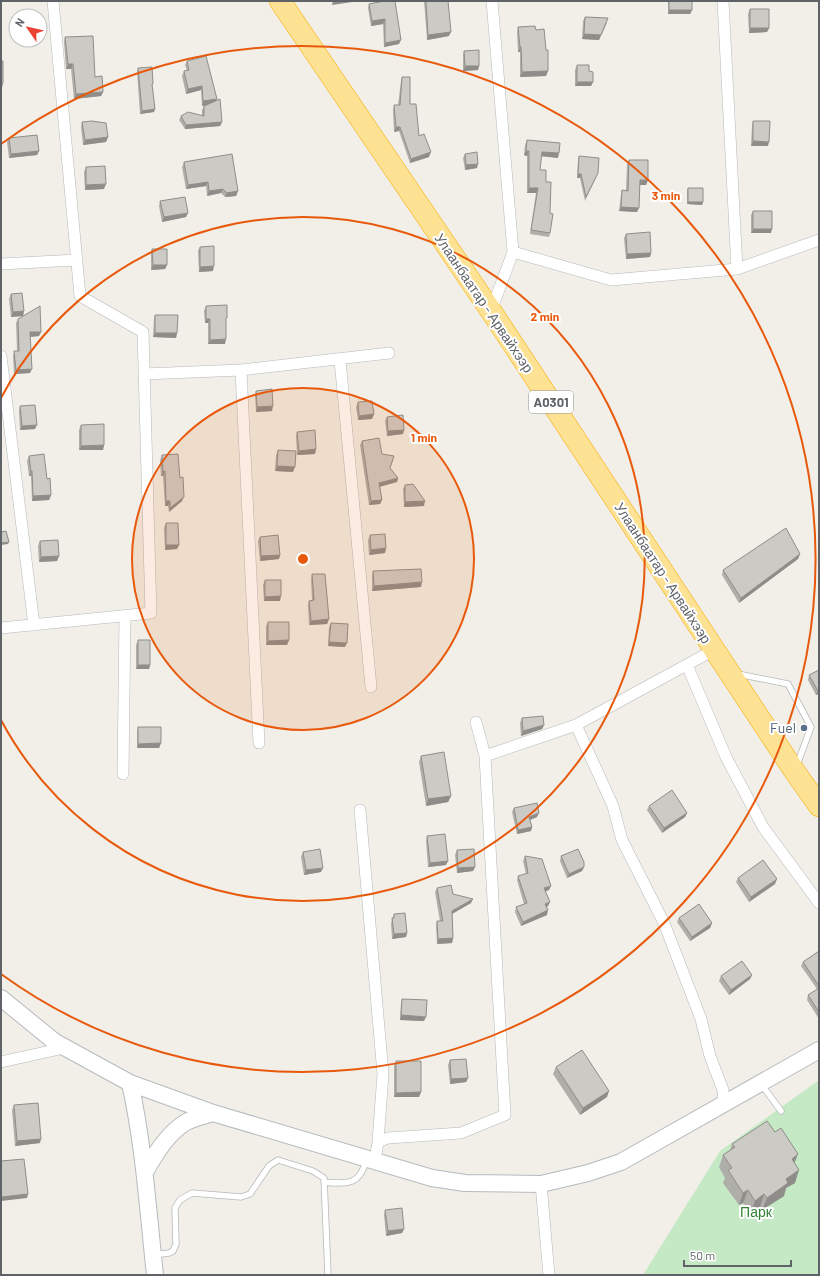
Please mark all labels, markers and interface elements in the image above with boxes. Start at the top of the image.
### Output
north arrow [8,8,48,48]
text: N [12,15,27,29]
text: 3 min [652,188,680,202]
street label: Улаанбаатар - Арвайхээр [431,230,538,376]
text: 2 min [531,309,559,323]
road number: A0301 [529,391,573,413]
text: 1 min [411,430,437,444]
street label: Улаанбаатар - Арвайхээр [612,499,715,646]
centre of rings [296,552,310,566]
place label: Fuel [770,719,796,736]
marker: Fuel [799,723,809,733]
park label: Парк [740,1203,773,1220]
scale bar [684,1242,791,1268]
text: 50 m [690,1248,715,1262]

